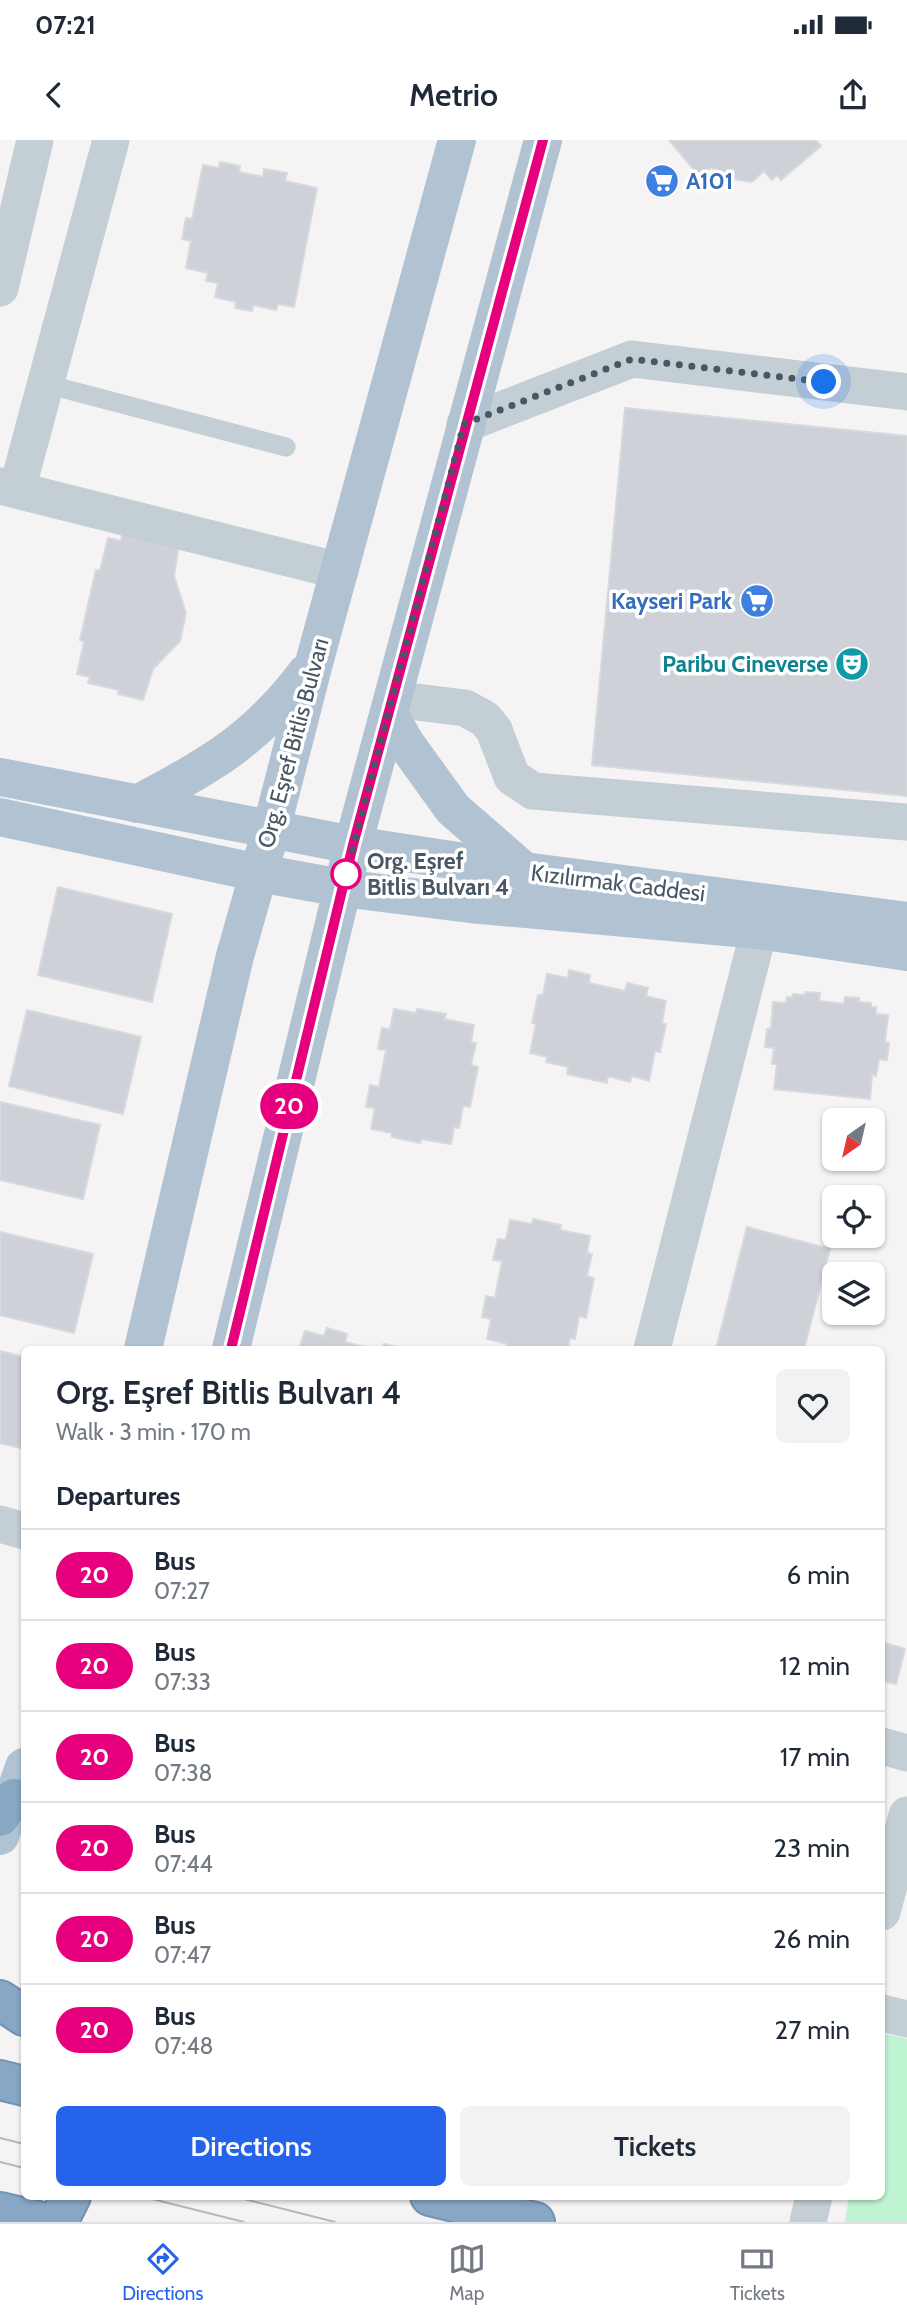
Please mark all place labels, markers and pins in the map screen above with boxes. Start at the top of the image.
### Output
supermarket icon: A101 [643,162,681,200]
place label: A101 [686,167,733,195]
supermarket icon: Kayseri Park [738,582,776,620]
place label: Kayseri Park [611,587,733,615]
theatre icon: Paribu Cineverse [833,645,871,683]
place label: Paribu Cineverse [662,650,828,678]
place label: Org. Eşref Bitlis Bulvarı 4 [367,847,509,901]
marker: Org. Eşref Bitlis Bulvarı 4 [331,859,361,889]

